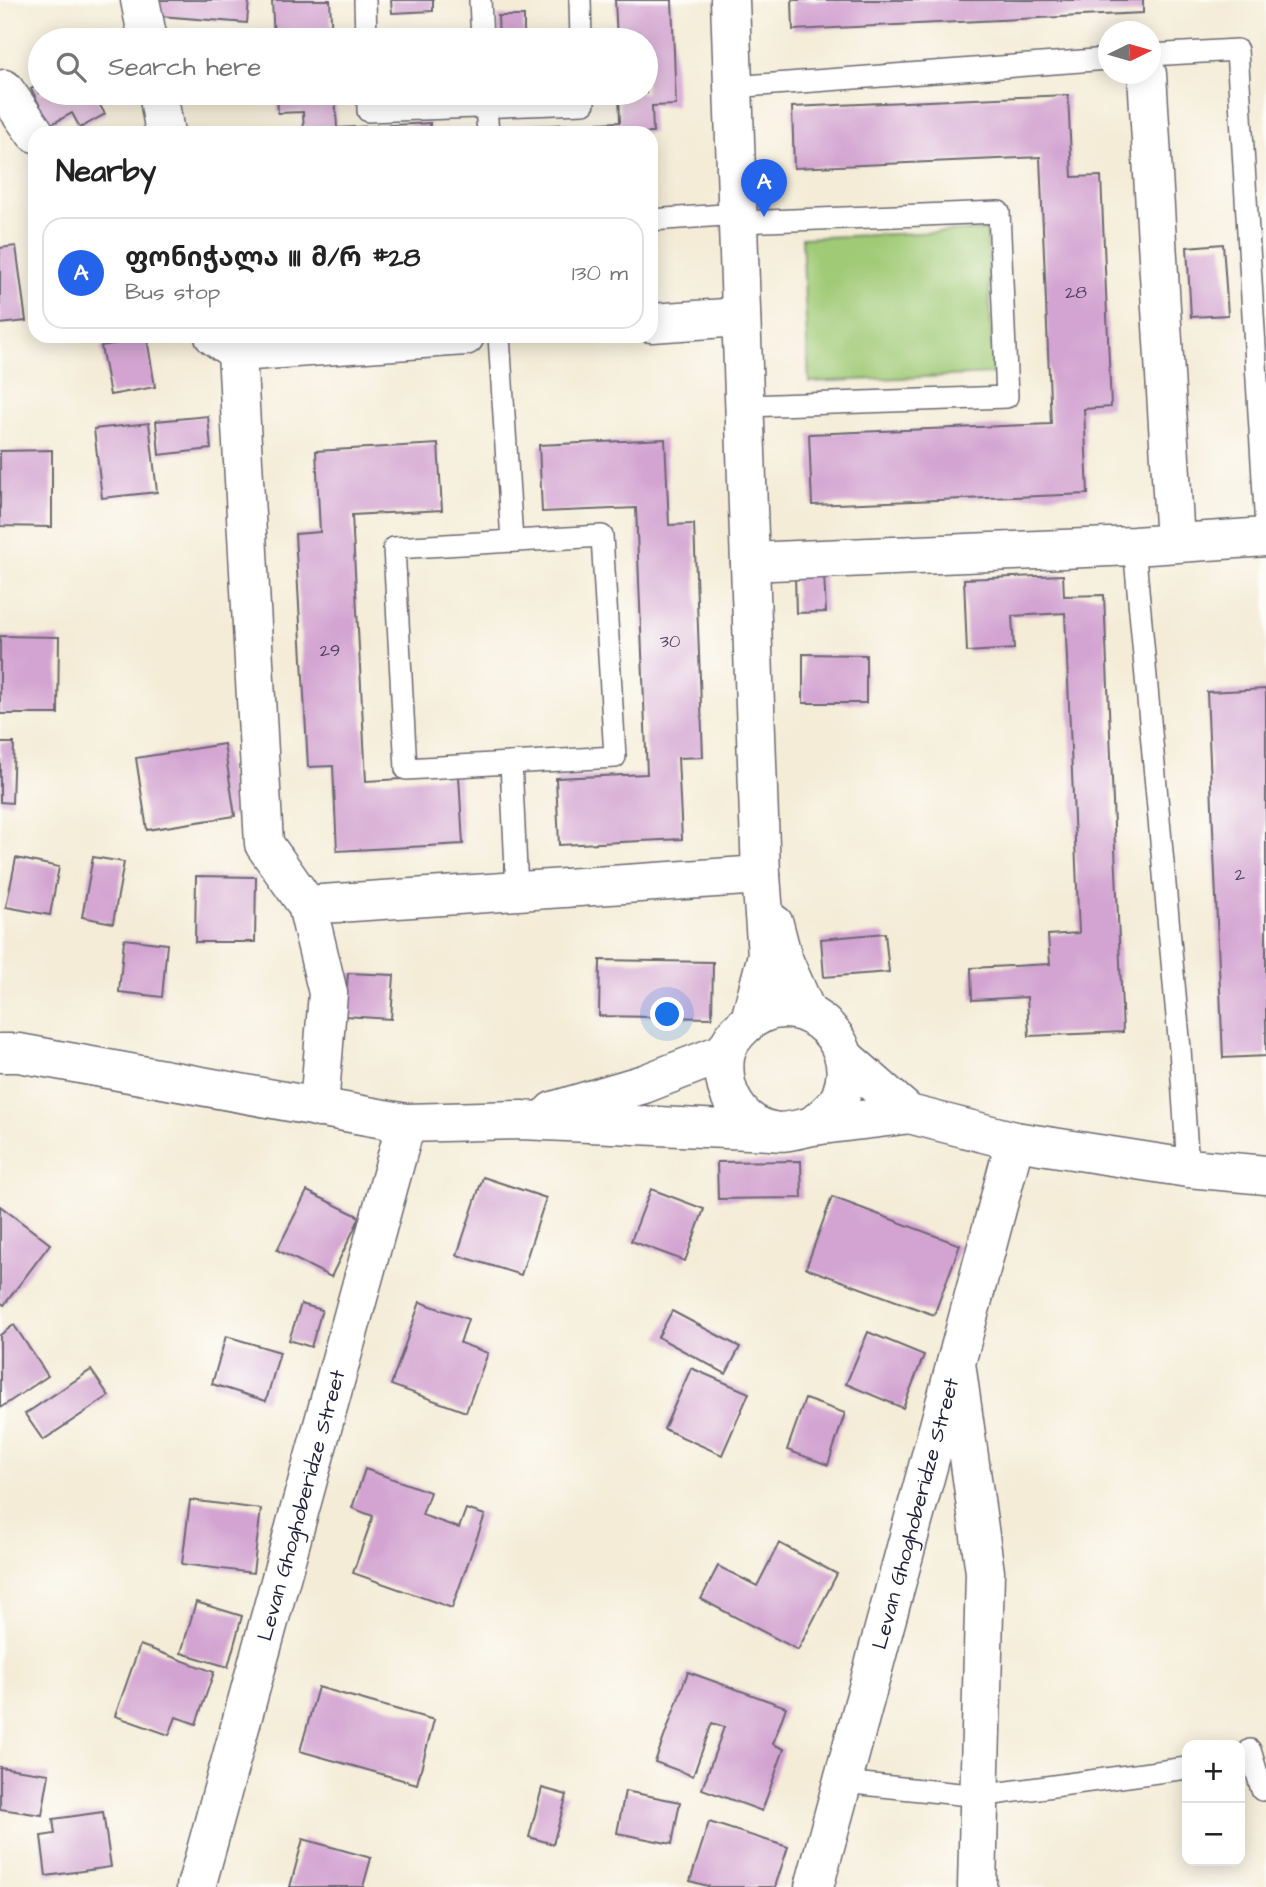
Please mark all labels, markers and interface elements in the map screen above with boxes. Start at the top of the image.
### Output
north arrow [1098,21,1161,84]
search box [28,28,658,105]
icon: search [52,48,90,86]
text: Search here [108,49,261,85]
text: Nearby [56,151,156,193]
pin: A [741,159,787,217]
text: ფონიჭალა III მ/რ #28 [125,240,420,276]
text: A [74,257,88,289]
text: 130 m [572,257,628,289]
text: Bus stop [125,276,220,308]
house number: 28 [1065,280,1087,305]
house number: 30 [660,629,680,654]
house number: 29 [320,638,340,663]
house number: 2 [1235,862,1246,887]
your location [650,997,684,1031]
street label: Levan Ghoghoberidze Street [250,1366,353,1644]
street label: Levan Ghoghoberidze Street [865,1374,966,1653]
map controls [1182,1740,1245,1866]
button: + [1182,1740,1245,1803]
button: − [1182,1803,1245,1866]

